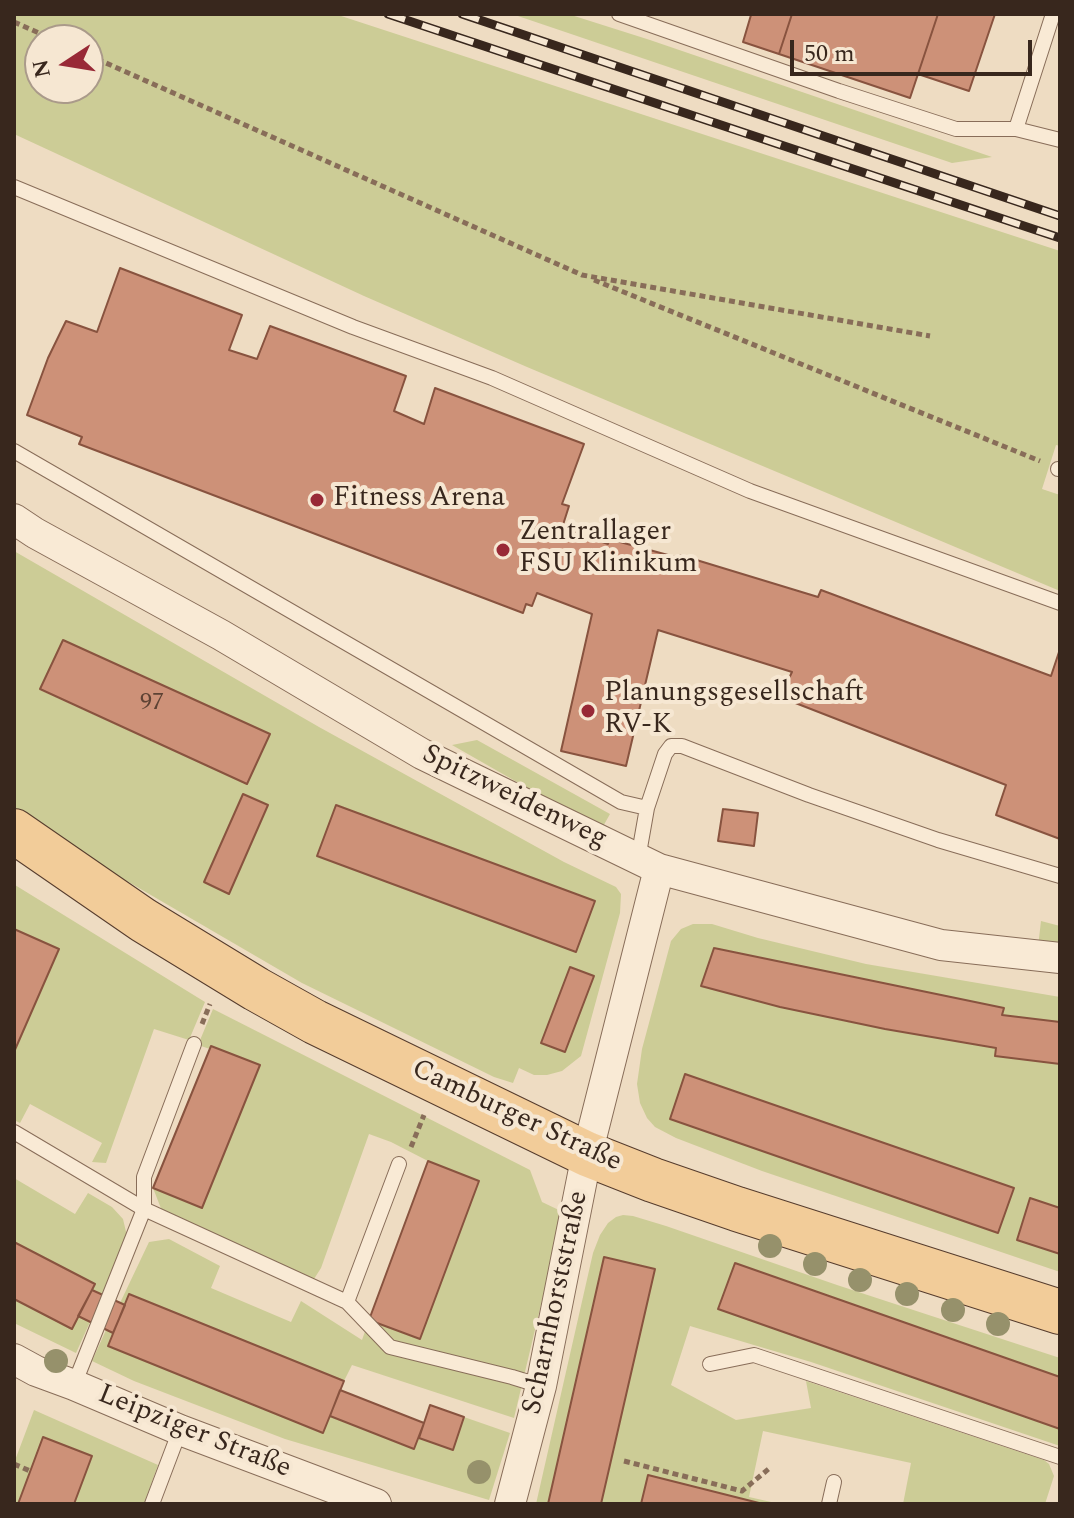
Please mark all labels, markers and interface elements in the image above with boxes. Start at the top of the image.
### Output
north arrow [24,24,104,104]
scale bar [794,24,1036,74]
text: 50 m [804,36,855,72]
text: N [24,56,60,81]
place label: Fitness Arena [333,483,505,517]
marker: Fitness Arena [308,491,326,509]
place label: Zentrallager FSU Klinikum [519,517,697,583]
marker: Zentrallager FSU Klinikum [494,541,512,559]
place label: Planungsgesellschaft RV-K [604,678,864,744]
house number: 97 [140,690,164,718]
marker: Planungsgesellschaft RV-K [579,702,597,720]
street label: Spitzweidenweg [416,739,612,857]
street label: Camburger Straße [406,1054,626,1180]
street label: Scharnhorststraße [517,1188,597,1418]
street label: Leipziger Straße [92,1379,296,1487]

